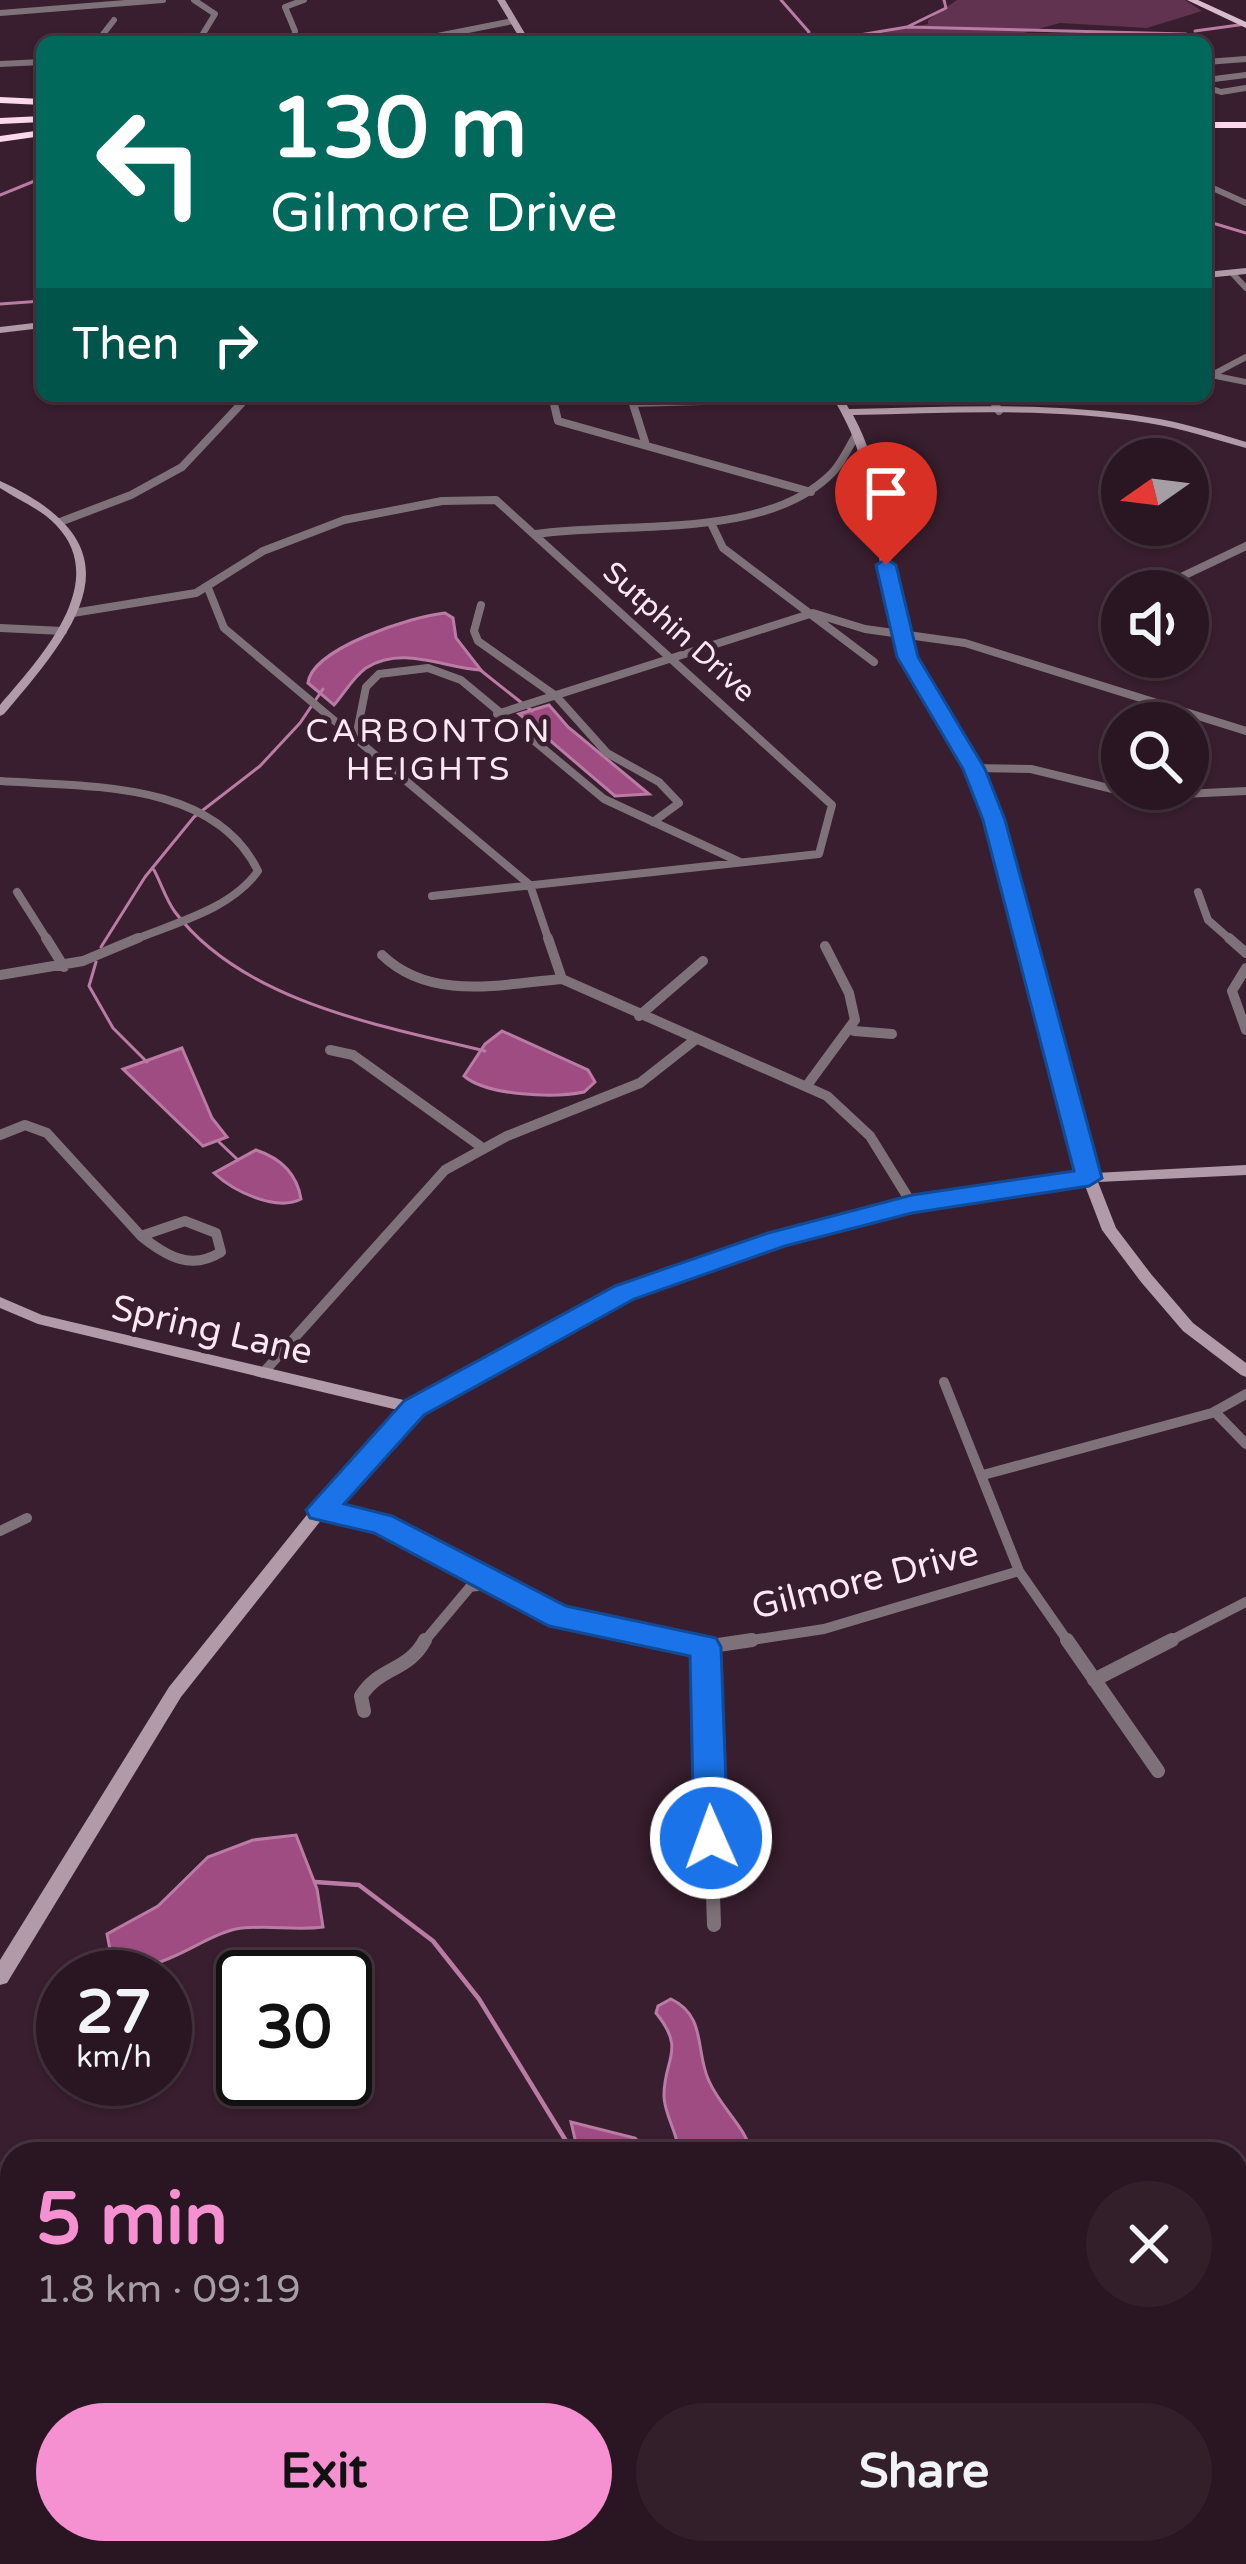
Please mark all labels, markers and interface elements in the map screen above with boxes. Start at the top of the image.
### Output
text: 130 m [270,79,527,180]
icon: left [72,84,228,240]
text: Gilmore Drive [270,181,618,246]
icon: right [203,312,269,378]
text: Then [72,318,179,372]
north arrow [1101,438,1209,546]
map controls [1101,438,1209,810]
pin [835,442,937,565]
icon: arrive [853,460,919,526]
street label: Sutphin Drive [595,554,763,710]
button: sound [1101,570,1209,678]
button: search [1101,702,1209,810]
district label: CARBONTON HEIGHTS [306,712,552,789]
street label: Spring Lane [107,1286,317,1374]
street label: Gilmore Drive [747,1531,983,1629]
position arrow [648,1775,774,1901]
speed limit sign: 30 [216,1950,372,2106]
text: 27 [76,1977,152,2049]
text: km/h [76,2039,152,2076]
text: 5 min [36,2177,228,2264]
button: close [1086,2181,1212,2307]
text: 1.8 km · 09:19 [36,2266,301,2313]
button: Exit [36,2403,612,2541]
button: Share [636,2403,1212,2541]

